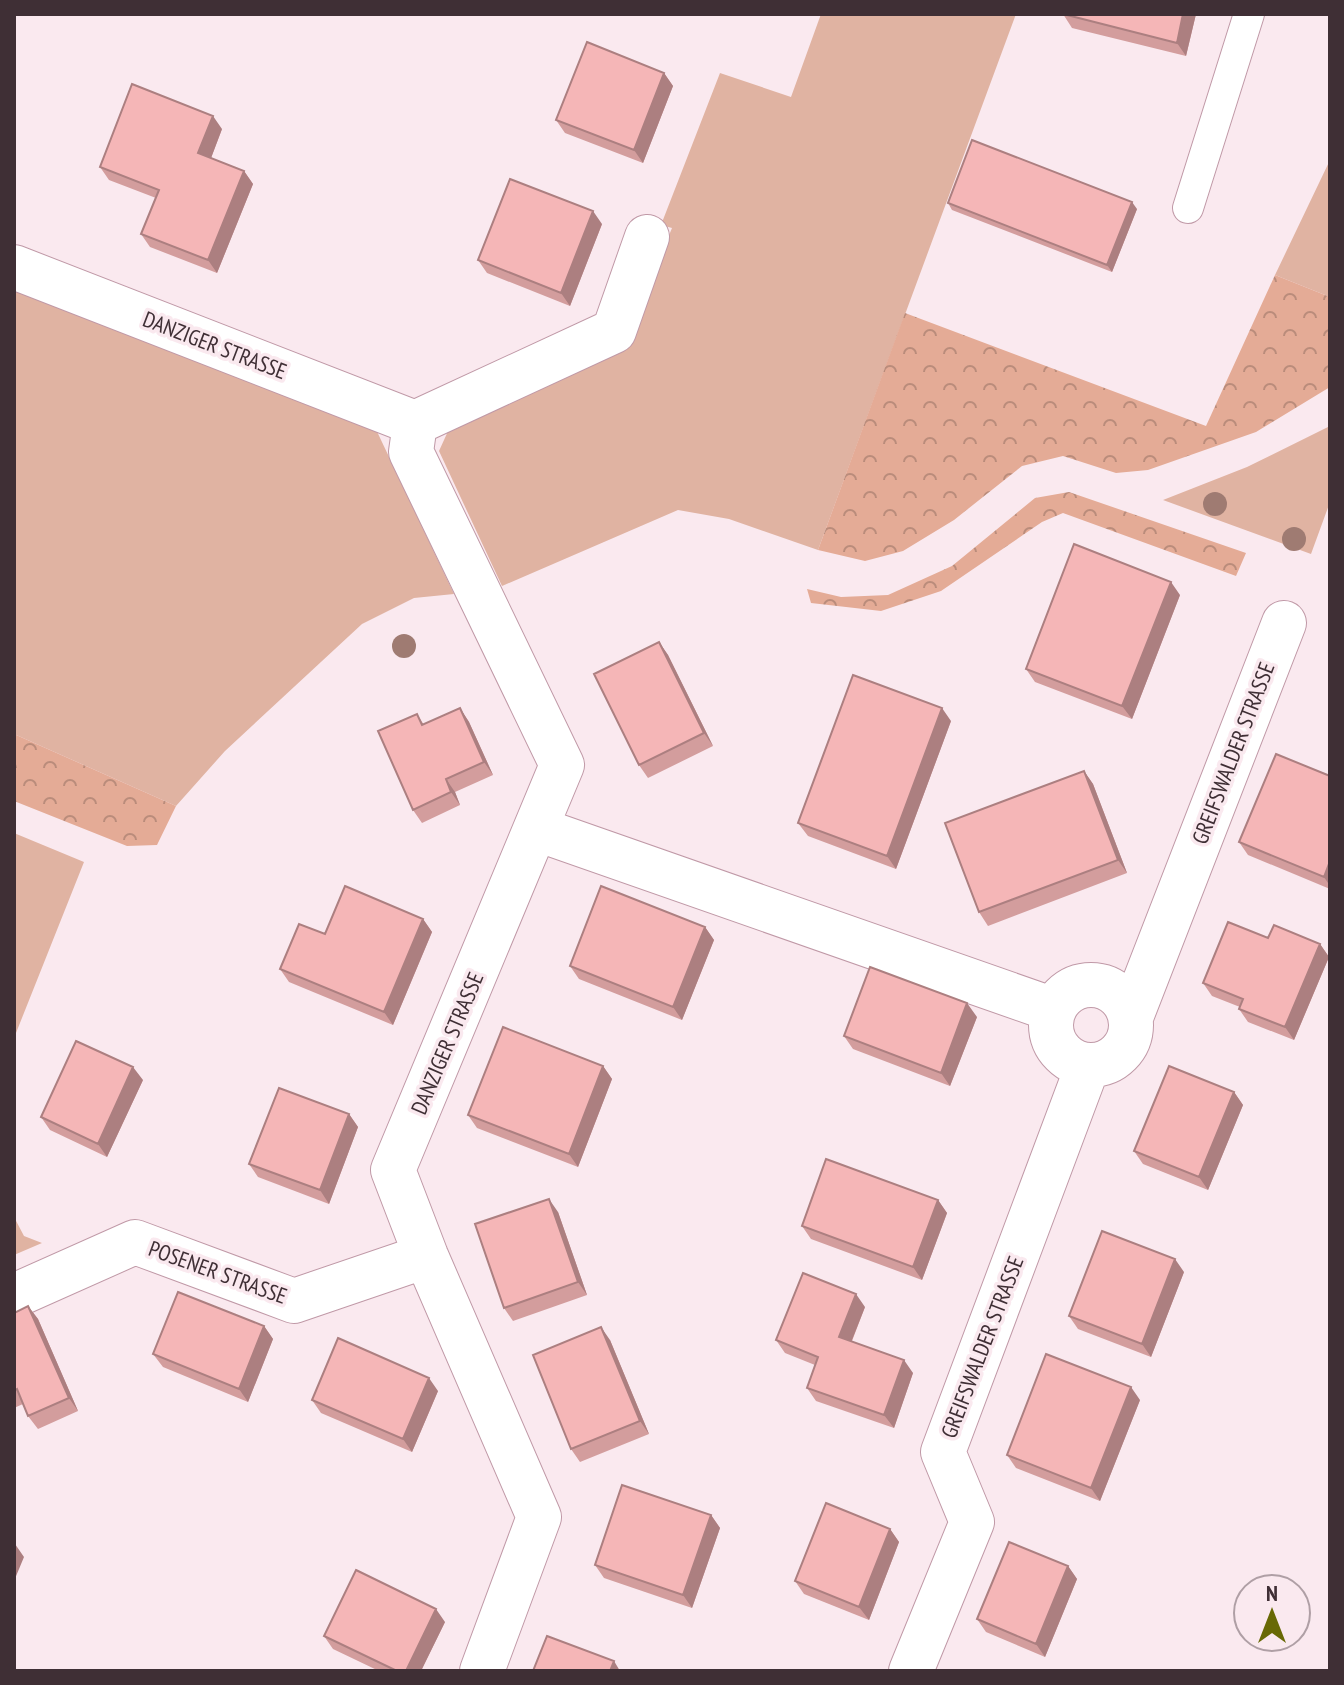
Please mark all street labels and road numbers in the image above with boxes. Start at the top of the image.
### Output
street label: DANZIGER STRASSE [139,305,291,385]
street label: GREIFSWALDER STRASSE [1185,658,1281,848]
street label: DANZIGER STRASSE [404,968,490,1118]
street label: POSENER STRASSE [145,1234,291,1310]
street label: GREIFSWALDER STRASSE [934,1252,1030,1442]

